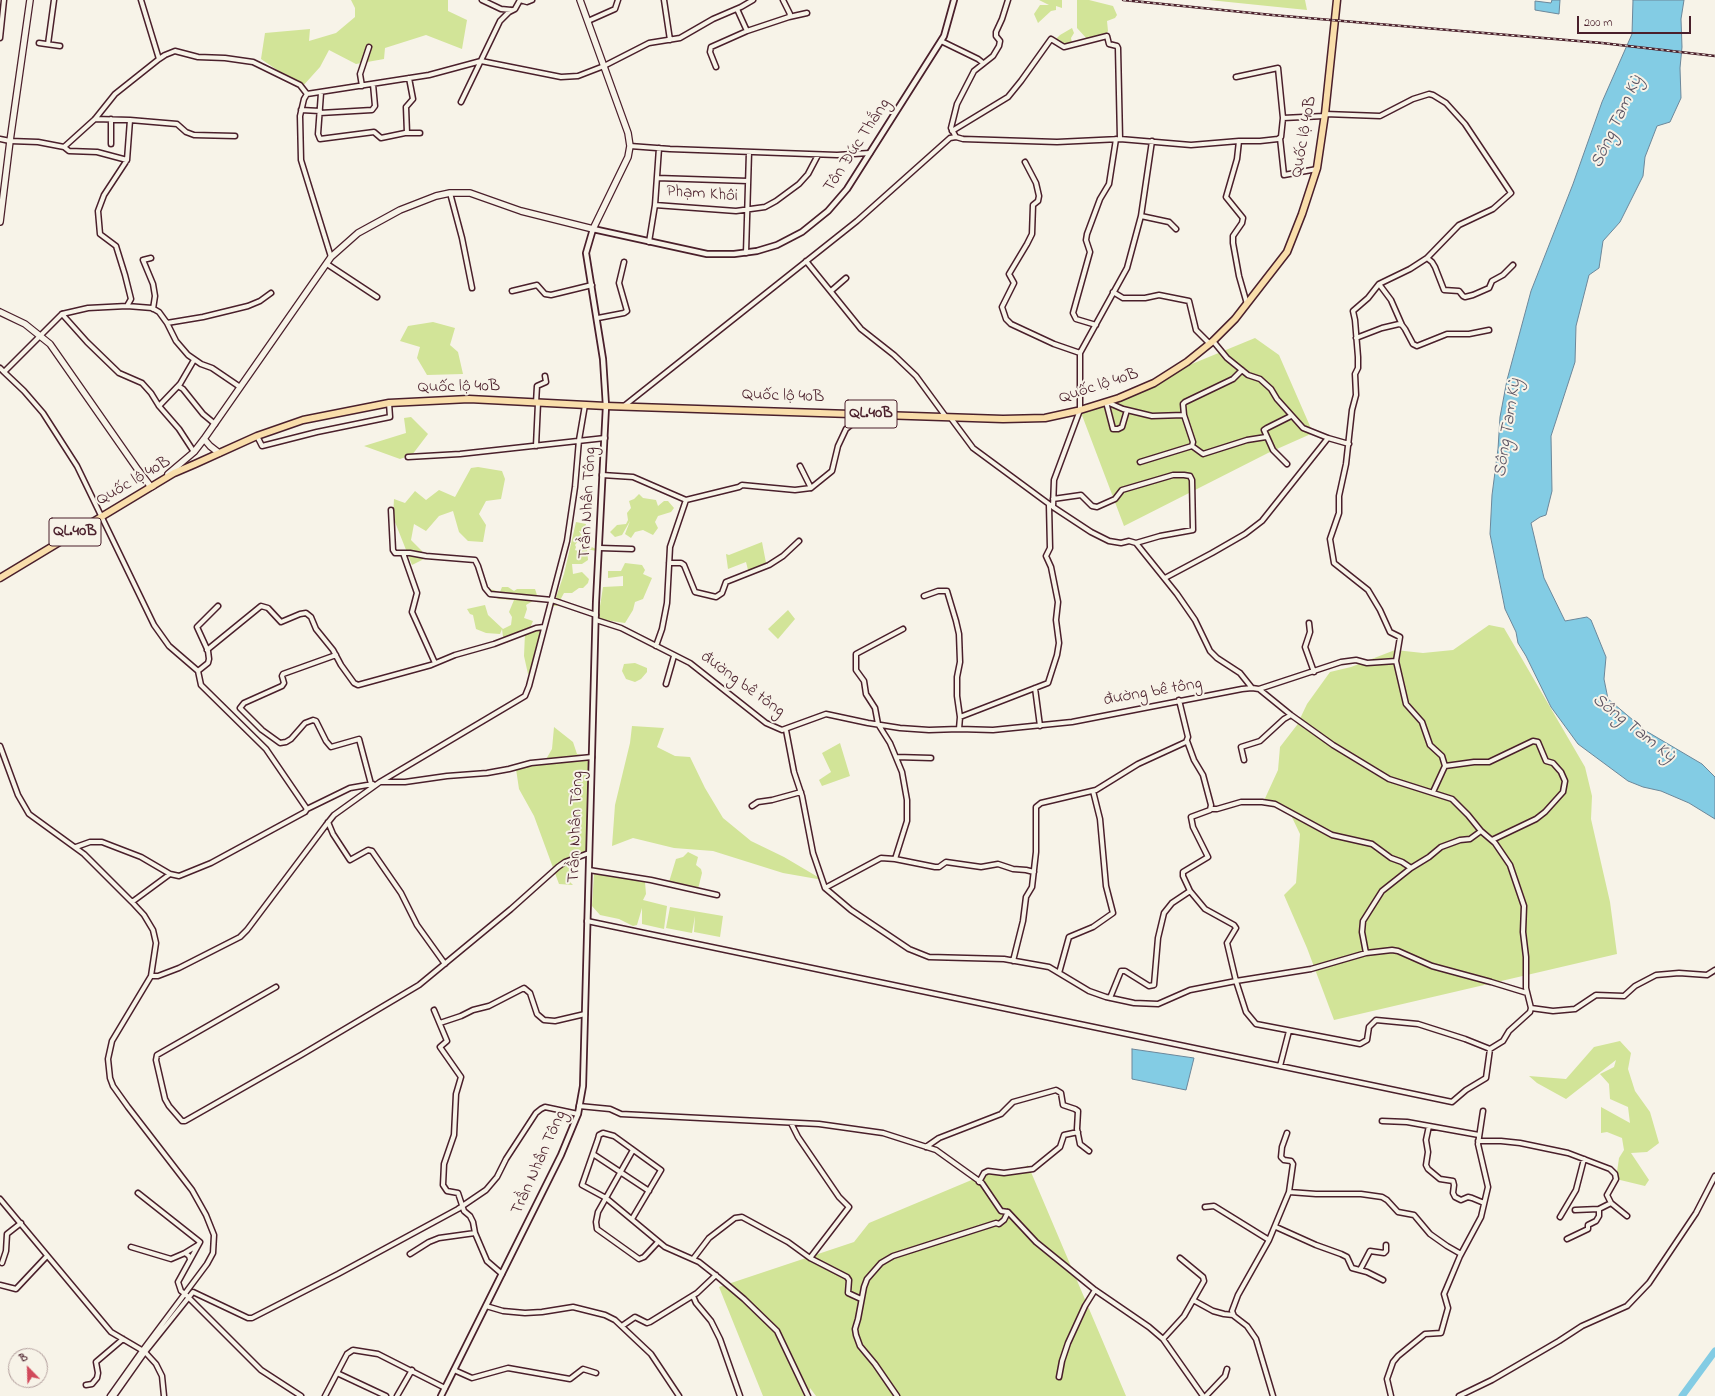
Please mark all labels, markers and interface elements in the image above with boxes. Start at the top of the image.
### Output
scale bar [1579,8,1693,34]
text: 200 m [1584,14,1613,32]
water label: Sông Tam Kỳ [1587,72,1649,172]
street label: Tôn Đức Thắng [820,95,896,197]
street label: Quốc lộ 40B [1288,95,1322,179]
street label: Phạm Khôi [666,182,738,208]
street label: Quốc lộ 40B [1057,365,1141,409]
street label: Quốc lộ 40B [418,377,500,399]
water label: Sông Tam Kỳ [1491,377,1527,479]
street label: Quốc lộ 40B [741,385,825,409]
road number: QL.40B [845,400,897,428]
street label: Trần Nhân Tông [576,446,602,560]
street label: Quốc lộ 40B [93,453,175,511]
road number: QL.40B [49,518,101,546]
street label: đường bê tông [696,647,788,723]
street label: đường bê tông [1102,674,1204,712]
water label: Sông Tam Kỳ [1587,690,1679,768]
street label: Trần Nhân Tông [565,771,589,883]
street label: Trần Nhân Tông [508,1108,572,1218]
north arrow [8,1348,48,1388]
text: B [17,1349,30,1367]

